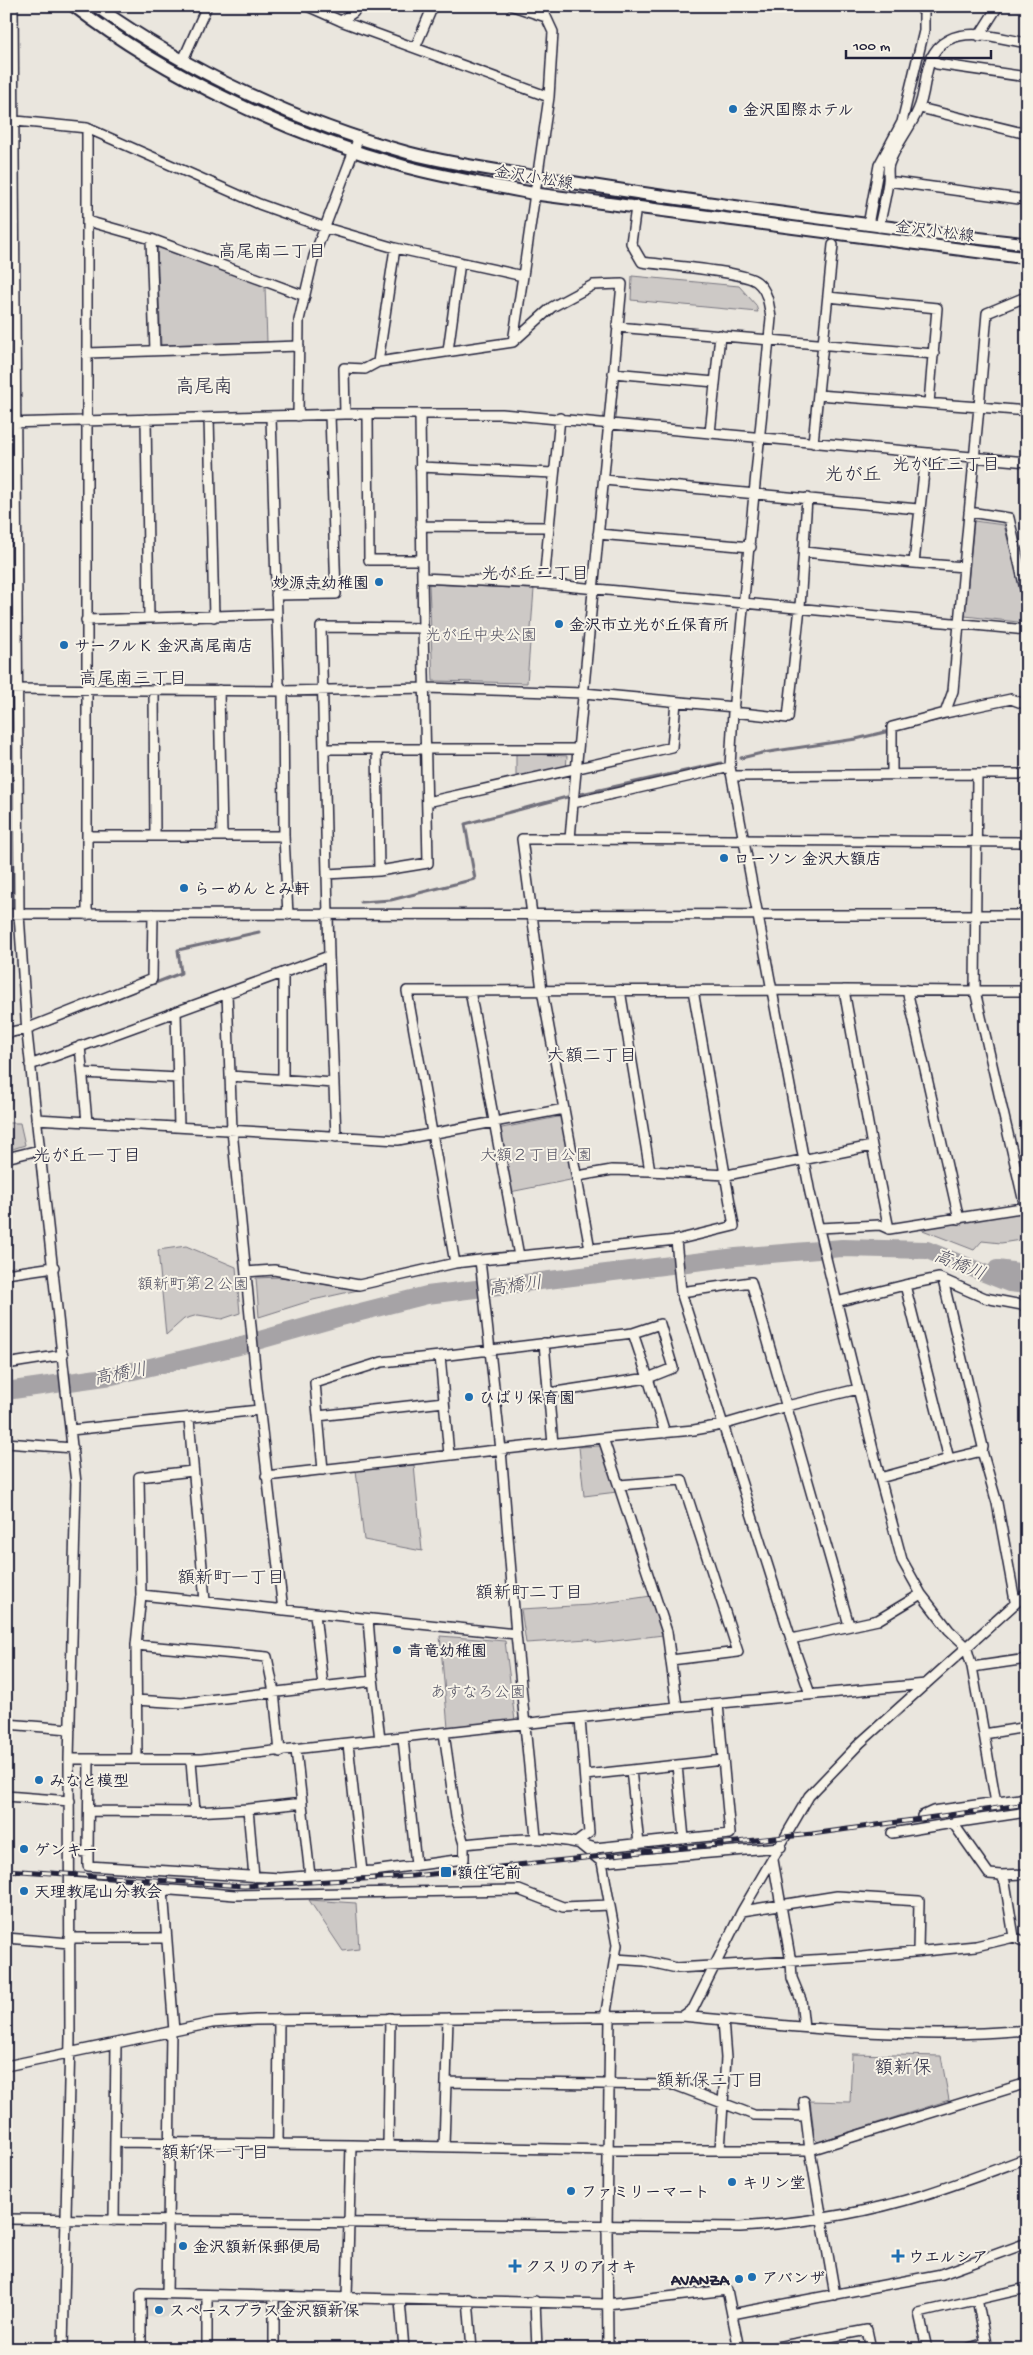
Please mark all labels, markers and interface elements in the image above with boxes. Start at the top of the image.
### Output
scale bar [846,28,990,60]
text: 100 m [852,38,891,56]
place label: 金沢国際ホテル [743,101,854,122]
marker: 金沢国際ホテル [727,103,739,115]
street label: 金沢小松線 [492,162,575,195]
street label: 金沢小松線 [894,217,976,248]
district label: 高尾南二丁目 [218,242,326,264]
district label: 高尾南 [175,376,233,400]
district label: 光が丘三丁目 [892,456,1000,477]
district label: 光が丘 [824,465,882,488]
district label: 光が丘二丁目 [481,565,589,586]
place label: 妙源寺幼稚園 [273,574,369,595]
marker: 妙源寺幼稚園 [373,576,385,588]
place label: 金沢市立光が丘保育所 [569,616,729,637]
marker: 金沢市立光が丘保育所 [553,618,565,630]
park label: 光が丘中央公園 [425,627,537,647]
place label: サークルＫ 金沢高尾南店 [74,637,253,658]
marker: サークルＫ 金沢高尾南店 [58,639,70,651]
district label: 高尾南三丁目 [79,669,187,691]
place label: ローソン 金沢大額店 [734,850,882,871]
marker: ローソン 金沢大額店 [718,852,730,864]
place label: らーめん とみ軒 [194,881,310,901]
marker: らーめん とみ軒 [178,882,190,894]
district label: 大額二丁目 [547,1047,637,1068]
district label: 光が丘一丁目 [33,1147,141,1168]
park label: 大額２丁目公園 [480,1147,592,1167]
water label: 高橋川 [930,1246,988,1286]
water label: 高橋川 [487,1273,543,1301]
park label: 額新町第２公園 [137,1275,249,1296]
water label: 高橋川 [92,1359,149,1391]
place label: ひばり保育園 [479,1389,575,1410]
marker: ひばり保育園 [463,1391,475,1403]
district label: 額新町一丁目 [177,1568,285,1590]
district label: 額新町二丁目 [475,1583,583,1605]
place label: 青竜幼稚園 [407,1642,487,1663]
marker: 青竜幼稚園 [391,1644,403,1656]
park label: あすなろ公園 [430,1684,526,1704]
place label: みなと模型 [49,1773,129,1793]
marker: みなと模型 [33,1774,45,1786]
place label: ゲンキー [34,1842,98,1862]
marker: ゲンキー [18,1843,30,1855]
place label: 額住宅前 [457,1864,521,1885]
marker: 額住宅前 [439,1865,453,1879]
place label: 天理教尾山分教会 [34,1883,162,1904]
marker: 天理教尾山分教会 [18,1885,30,1897]
district label: 額新保 [874,2058,932,2081]
district label: 額新保二丁目 [656,2071,764,2093]
district label: 額新保一丁目 [161,2143,269,2165]
place label: キリン堂 [742,2175,806,2195]
marker: キリン堂 [726,2176,738,2188]
marker: ファミリーマート [565,2185,577,2197]
place label: ファミリーマート [581,2185,710,2204]
place label: 金沢額新保郵便局 [193,2238,321,2259]
marker: 金沢額新保郵便局 [177,2240,189,2252]
place label: ウエルシア [908,2249,988,2269]
marker: ウエルシア [892,2250,904,2262]
marker: クスリのアオキ [509,2260,521,2272]
place label: クスリのアオキ [525,2260,637,2279]
marker: アバンザ [746,2271,758,2283]
place label: アバンザ [762,2271,825,2290]
place label: AVANZA [670,2273,731,2292]
marker: AVANZA [733,2273,745,2285]
place label: スペースプラス金沢額新保 [169,2302,359,2323]
marker: スペースプラス金沢額新保 [153,2304,165,2316]

